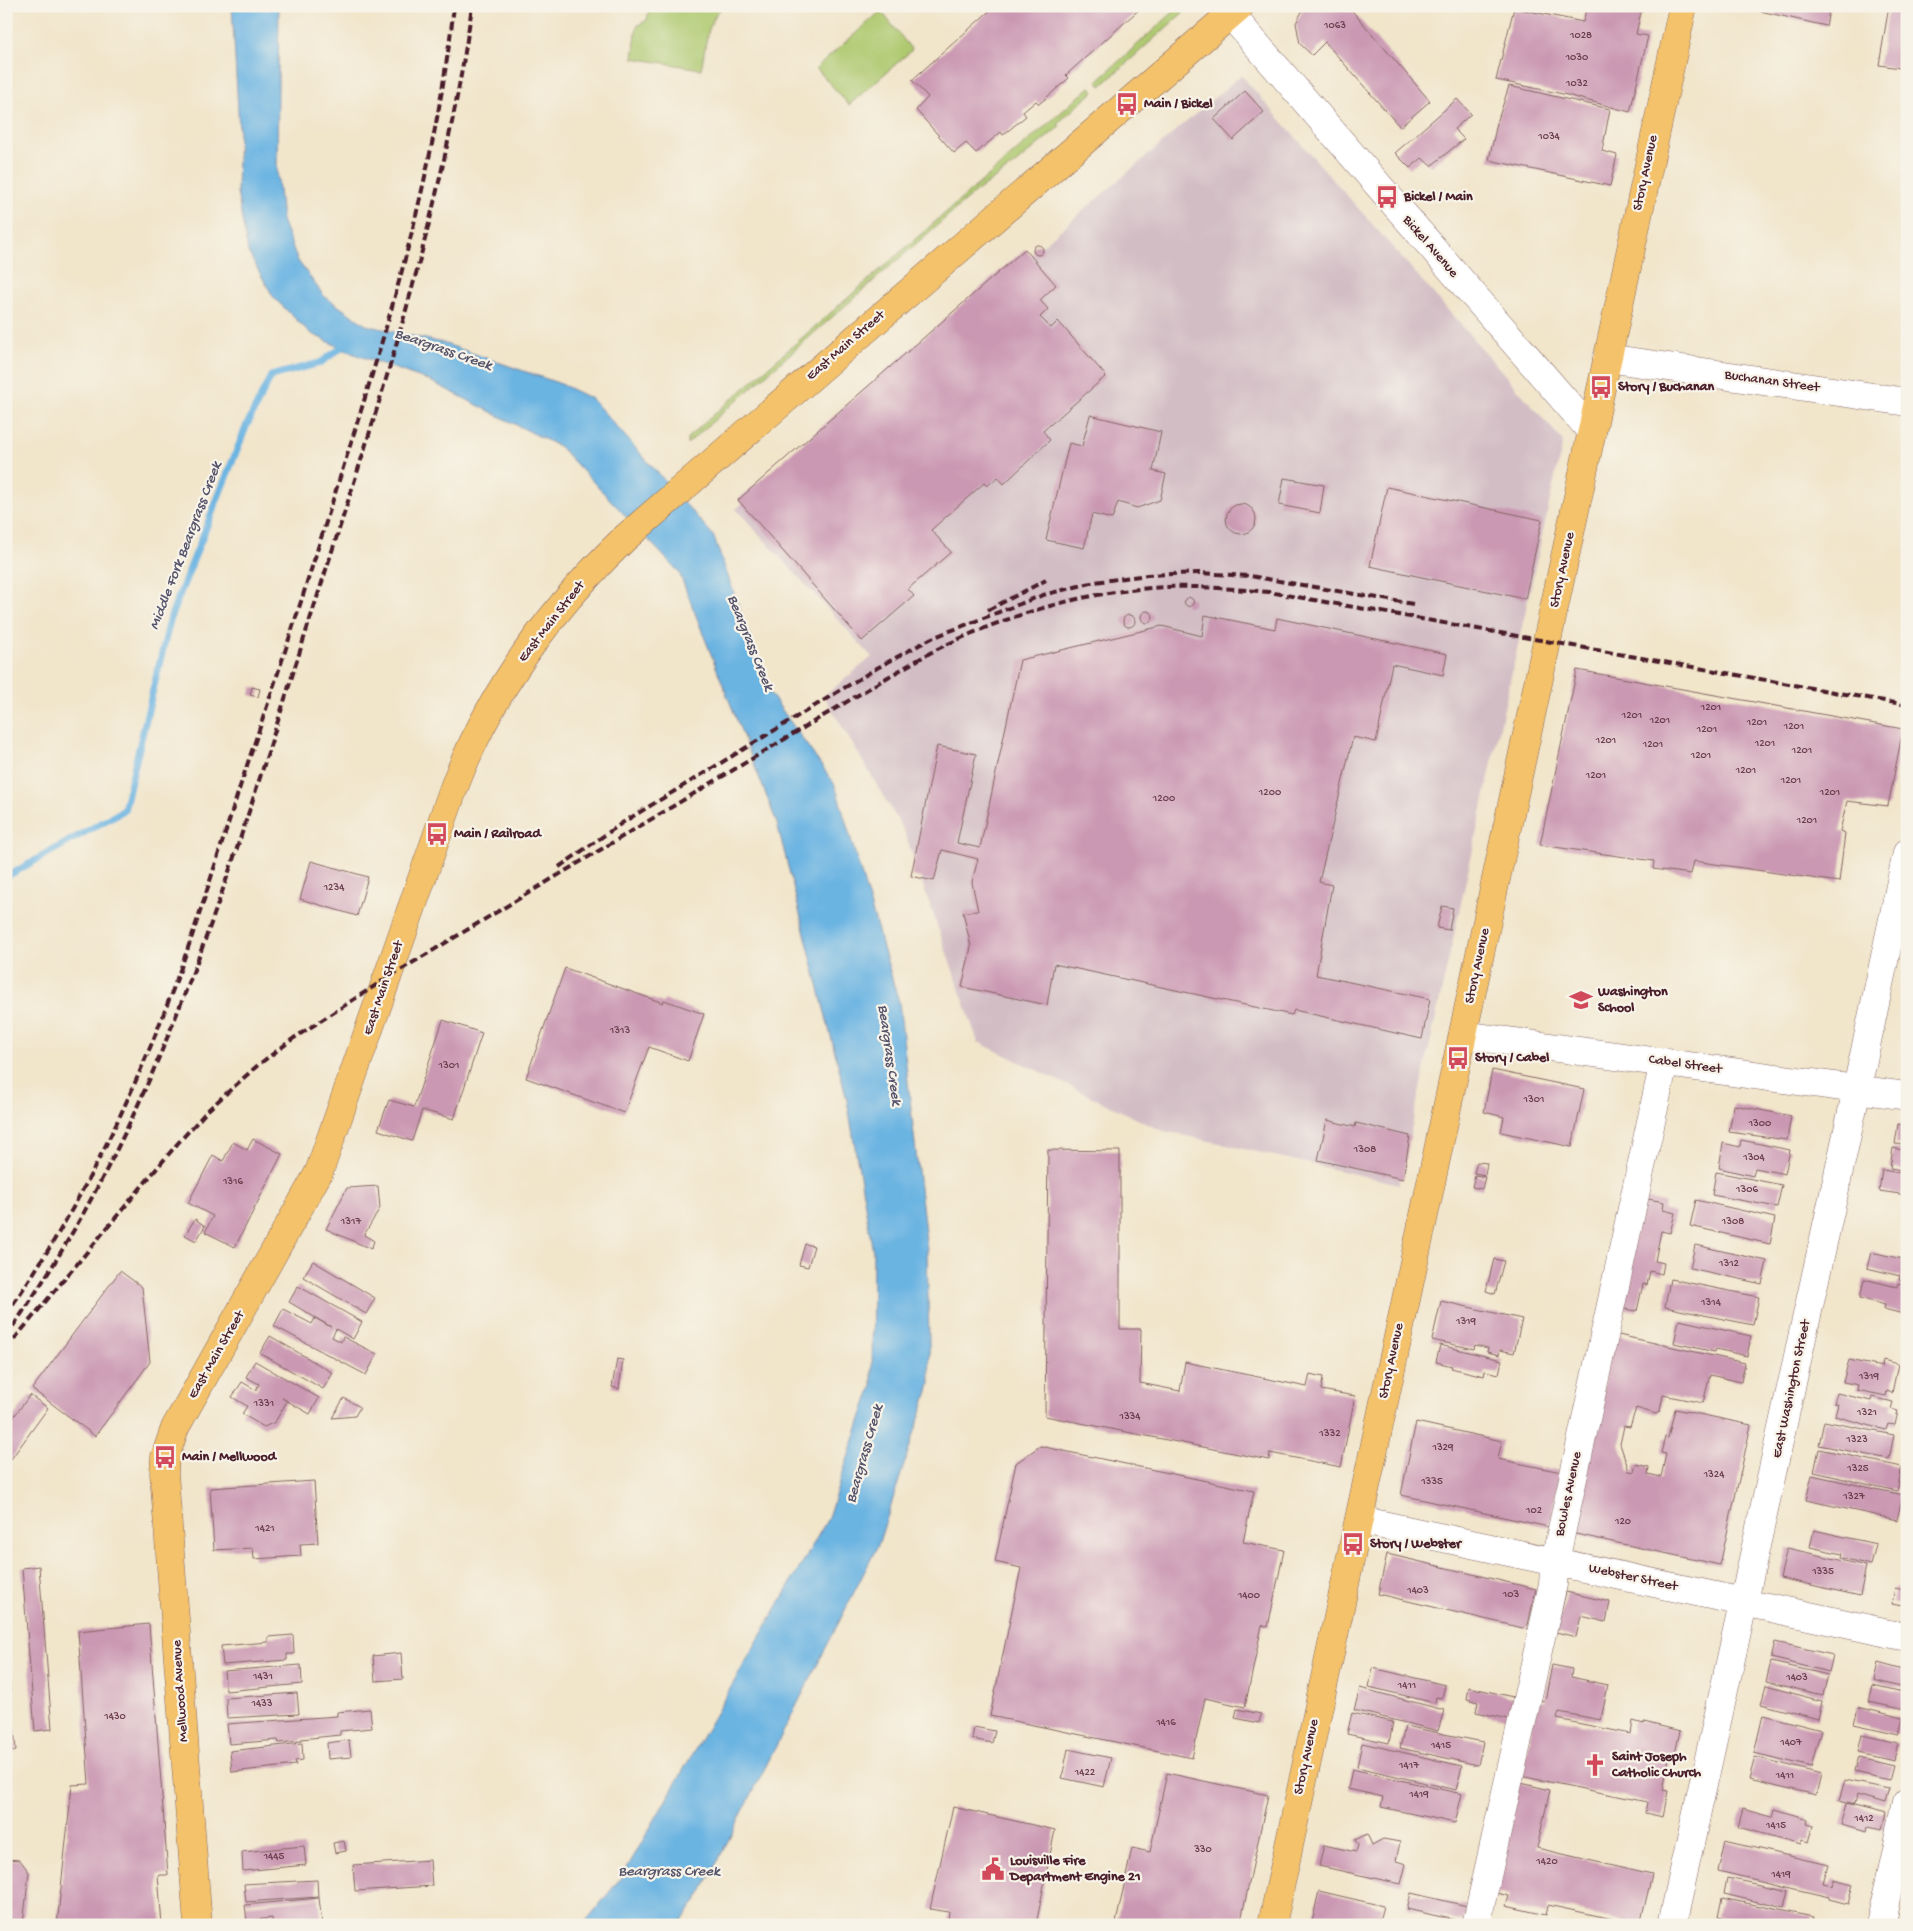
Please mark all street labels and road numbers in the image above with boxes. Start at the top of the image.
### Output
street label: Story Avenue [1630,133,1662,212]
street label: Bickel Avenue [1398,212,1462,282]
street label: East Main Street [803,306,890,385]
street label: Buchanan Street [1723,367,1822,397]
street label: Story Avenue [1547,530,1579,609]
street label: East Main Street [515,577,590,666]
street label: Story Avenue [1462,926,1494,1005]
street label: East Main Street [360,937,408,1037]
street label: Cabel Street [1647,1051,1724,1079]
street label: East Main Street [185,1307,250,1402]
street label: East Washington Street [1769,1317,1815,1460]
street label: Story Avenue [1376,1321,1408,1400]
street label: Bowles Avenue [1552,1449,1586,1539]
street label: Webster Street [1587,1560,1680,1596]
street label: Mellwood Avenue [169,1639,193,1743]
street label: Story Avenue [1291,1717,1323,1796]

